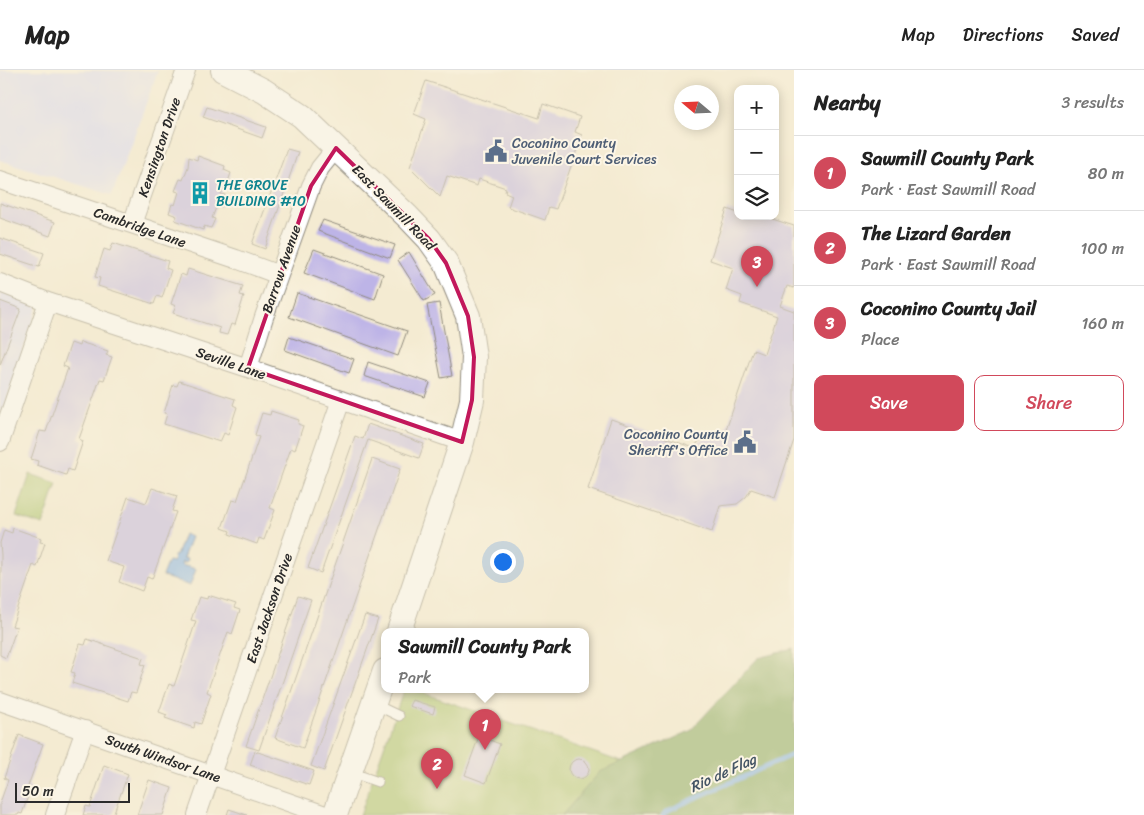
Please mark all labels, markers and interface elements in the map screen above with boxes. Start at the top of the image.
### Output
text: Map [25,14,69,56]
text: Map [902,19,935,51]
text: Directions [963,19,1044,51]
text: Saved [1072,19,1119,51]
text: Nearby [814,84,880,122]
north arrow [674,85,719,130]
map controls [734,85,779,220]
button: + [734,85,779,130]
text: 3 results [1061,88,1124,117]
street label: Kensington Drive [131,94,188,200]
button: − [734,130,779,175]
place label: Coconino County Juvenile Court Services [511,131,657,172]
public building icon: Coconino County Juvenile Court Services [483,138,509,164]
text: Sawmill County Park [861,142,1034,175]
street label: East Sawmill Road [345,158,443,258]
text: 1 [827,159,833,188]
text: 80 m [1088,159,1124,188]
place label: THE GROVE BUILDING #10 [216,173,306,214]
button: layers [734,175,779,220]
text: Park · East Sawmill Road [861,175,1035,204]
building icon: THE GROVE BUILDING #10 [187,180,213,206]
street label: Cambridge Lane [90,200,190,255]
text: The Lizard Garden [861,217,1011,250]
street label: Barrow Avenue [255,221,308,317]
text: 2 [825,234,835,263]
text: 100 m [1080,234,1124,263]
pin: 3 [741,246,773,287]
text: Park · East Sawmill Road [861,250,1035,279]
text: Coconino County Jail [861,292,1036,325]
text: 3 [826,309,834,338]
text: 160 m [1081,309,1124,338]
text: Place [861,325,900,354]
street label: Seville Lane [192,340,269,387]
button: Save [814,375,964,431]
button: Share [974,375,1124,431]
place label: Coconino County Sheriff's Office [624,422,729,463]
public building icon: Coconino County Sheriff's Office [732,429,758,455]
your location [490,549,516,575]
street label: East Jackson Drive [239,550,300,667]
popup [381,628,589,693]
text: Sawmill County Park [398,630,572,663]
text: Park [398,663,431,692]
pin: 1 [469,709,501,750]
street label: South Windsor Lane [102,727,224,790]
water label: Rio de Flag [685,746,762,800]
pin: 2 [421,748,453,789]
text: 50 m [22,779,54,804]
scale bar [15,780,130,803]

